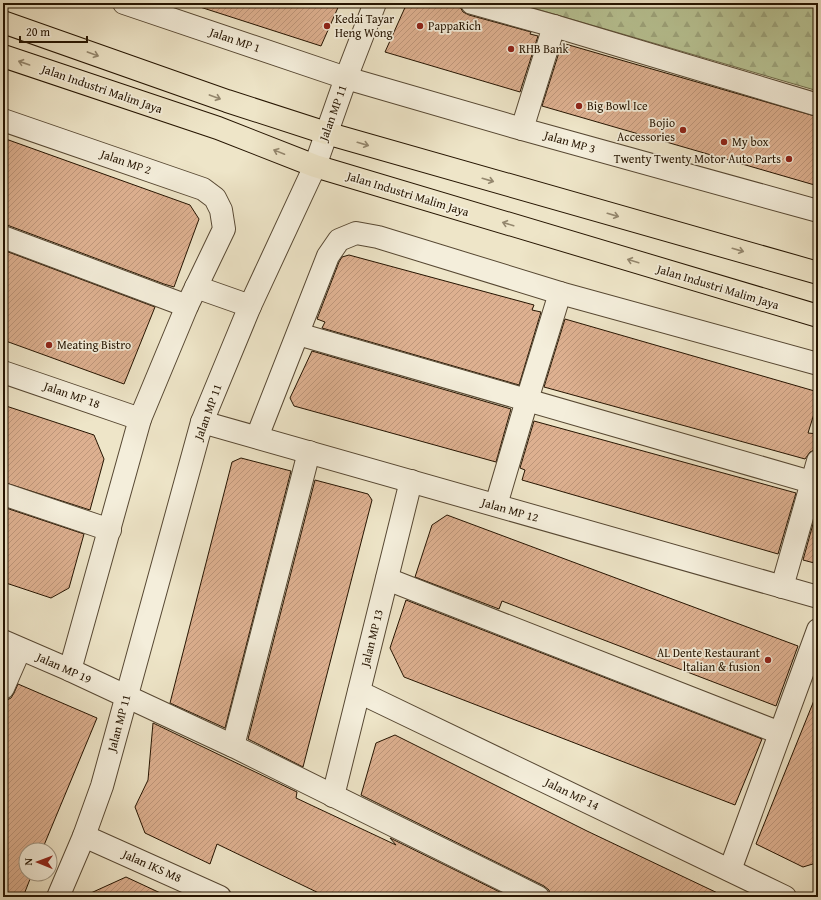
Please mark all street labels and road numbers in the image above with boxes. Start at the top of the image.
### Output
street label: Jalan MP 1 [206,22,263,56]
street label: Jalan Industri Malim Jaya [38,59,165,117]
street label: Jalan MP 11 [314,82,351,145]
street label: Jalan MP 3 [541,126,598,157]
street label: Jalan MP 2 [97,144,154,178]
street label: Jalan Industri Malim Jaya [343,166,472,220]
street label: Jalan Industri Malim Jaya [653,259,782,313]
street label: Jalan MP 18 [40,376,103,412]
street label: Jalan MP 11 [189,381,226,444]
street label: Jalan MP 12 [478,493,541,526]
street label: Jalan MP 13 [356,607,387,670]
street label: Jalan MP 19 [32,647,95,687]
street label: Jalan MP 11 [102,692,134,755]
street label: Jalan MP 14 [540,772,602,814]
street label: Jalan IKS M8 [118,844,185,886]

